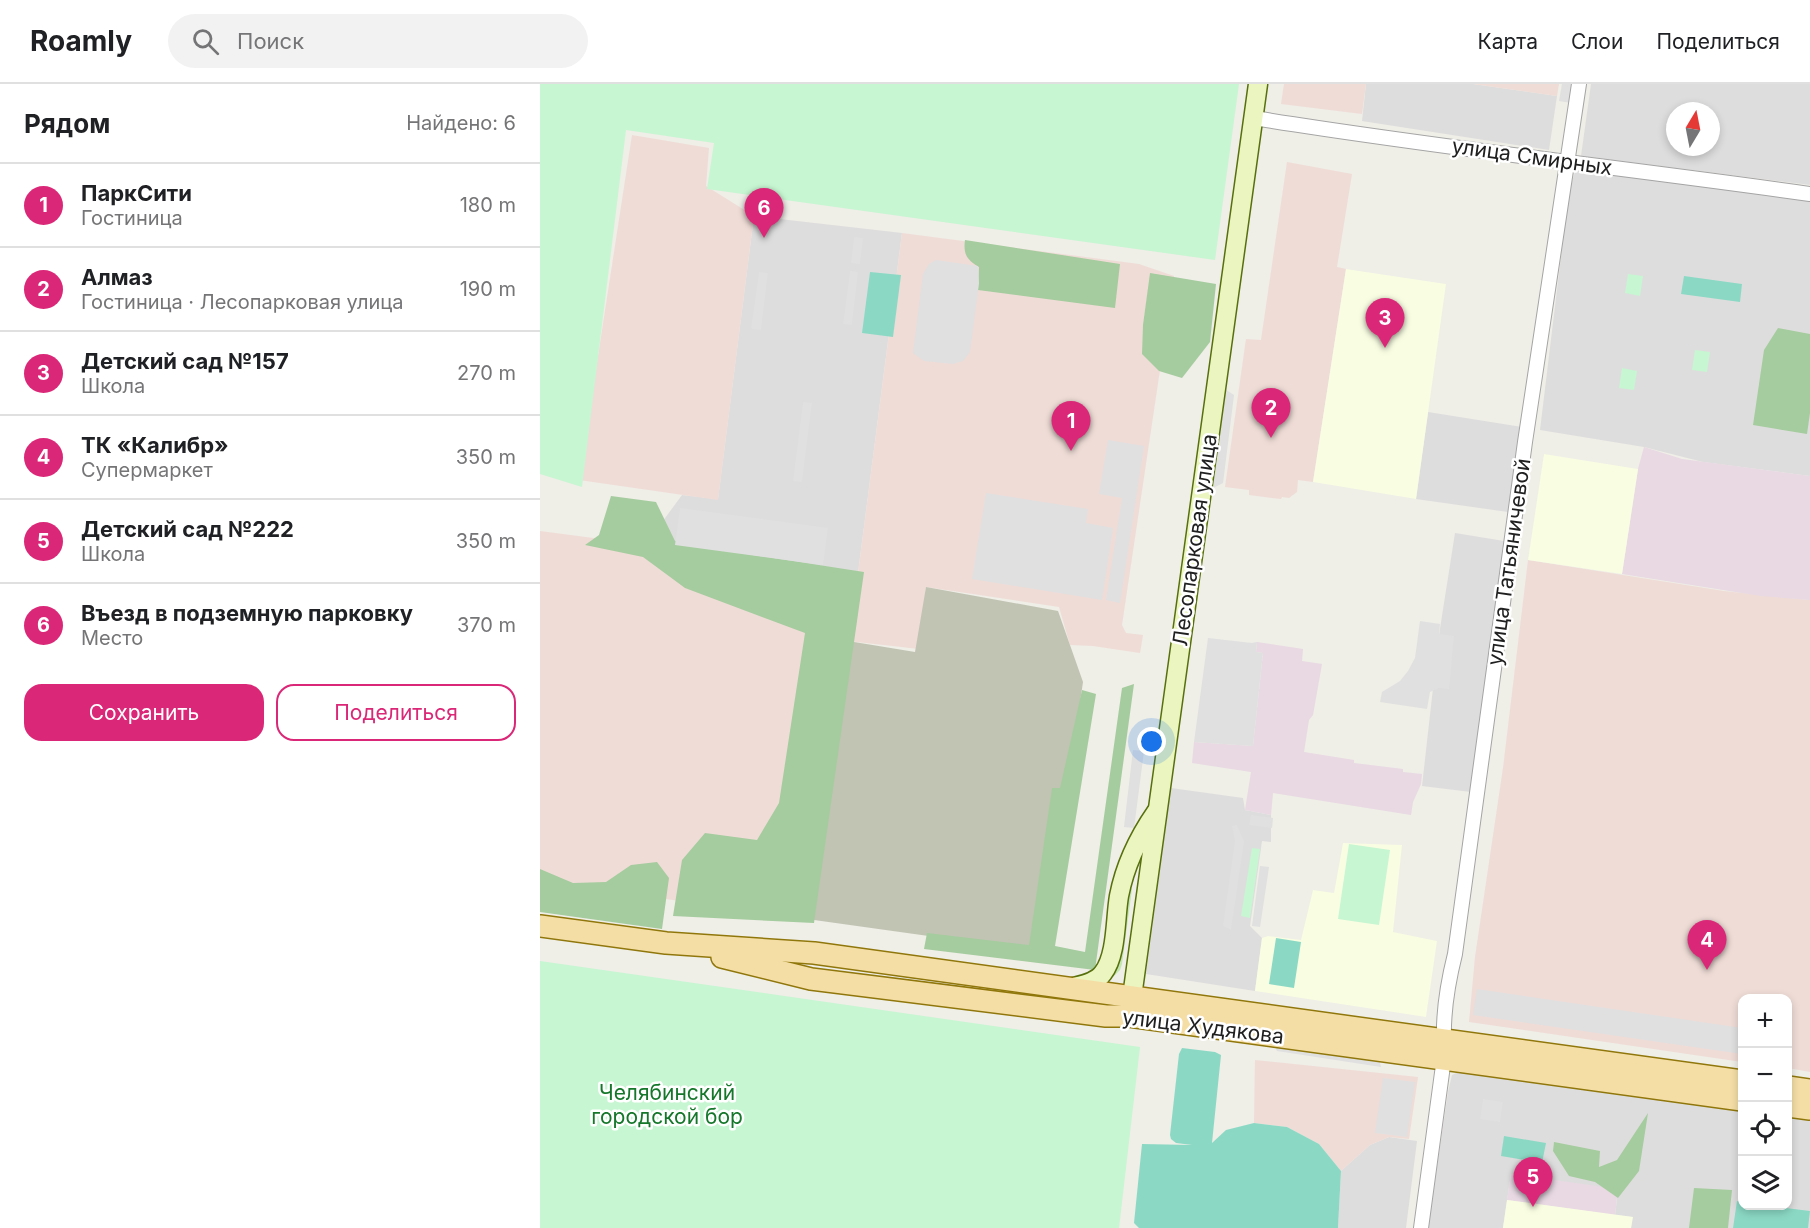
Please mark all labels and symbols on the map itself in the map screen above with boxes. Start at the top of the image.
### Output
north arrow [1666,102,1720,156]
street label: улица Смирных [1450,133,1614,180]
pin: 6 [744,188,784,238]
pin: 3 [1366,298,1404,348]
pin: 2 [1252,388,1290,438]
pin: 1 [1052,402,1090,451]
street label: Лесопарковая улица [1167,432,1222,648]
street label: улица Татьяничевой [1482,457,1535,667]
your location [1137,727,1166,756]
pin: 4 [1688,920,1726,970]
street label: улица Худякова [1121,1004,1285,1049]
park label: Челябинский городской бор [591,1080,743,1129]
pin: 5 [1514,1158,1552,1207]

